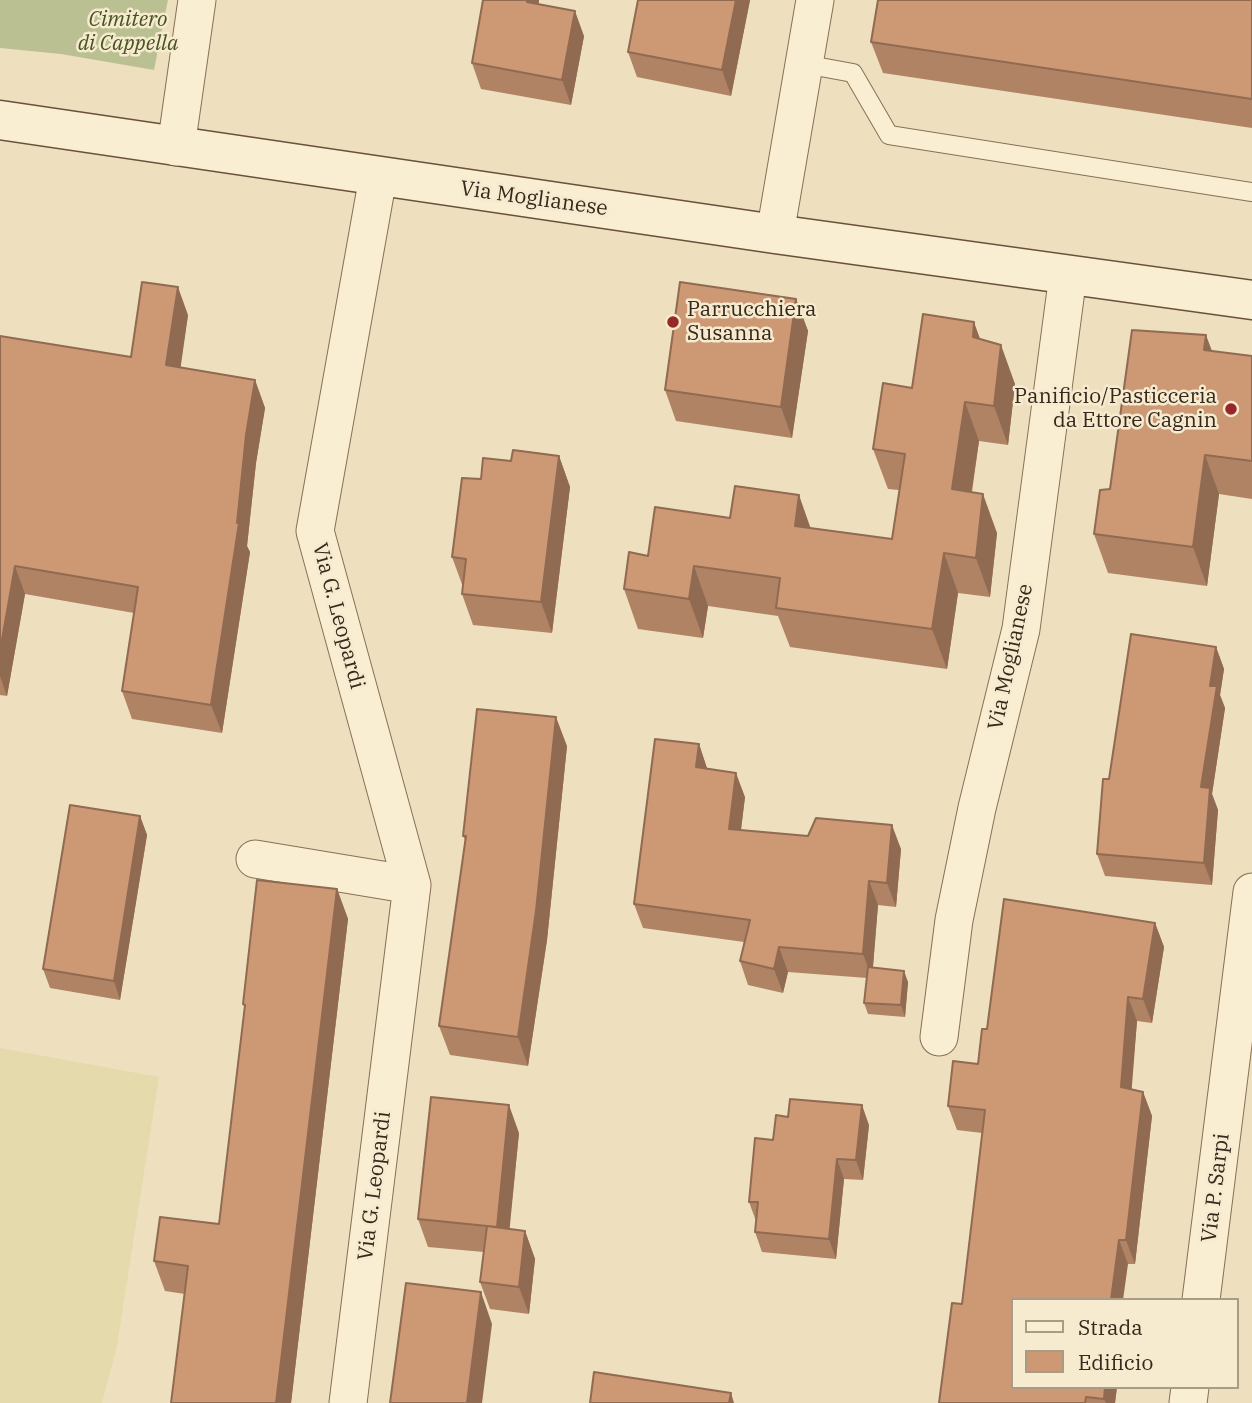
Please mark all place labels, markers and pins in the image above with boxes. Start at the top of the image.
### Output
place label: Parrucchiera Susanna [687,297,817,347]
marker: Parrucchiera Susanna [665,314,681,330]
place label: Panificio/Pasticceria da Ettore Cagnin [1014,384,1217,434]
marker: Panificio/Pasticceria da Ettore Cagnin [1223,401,1239,417]

